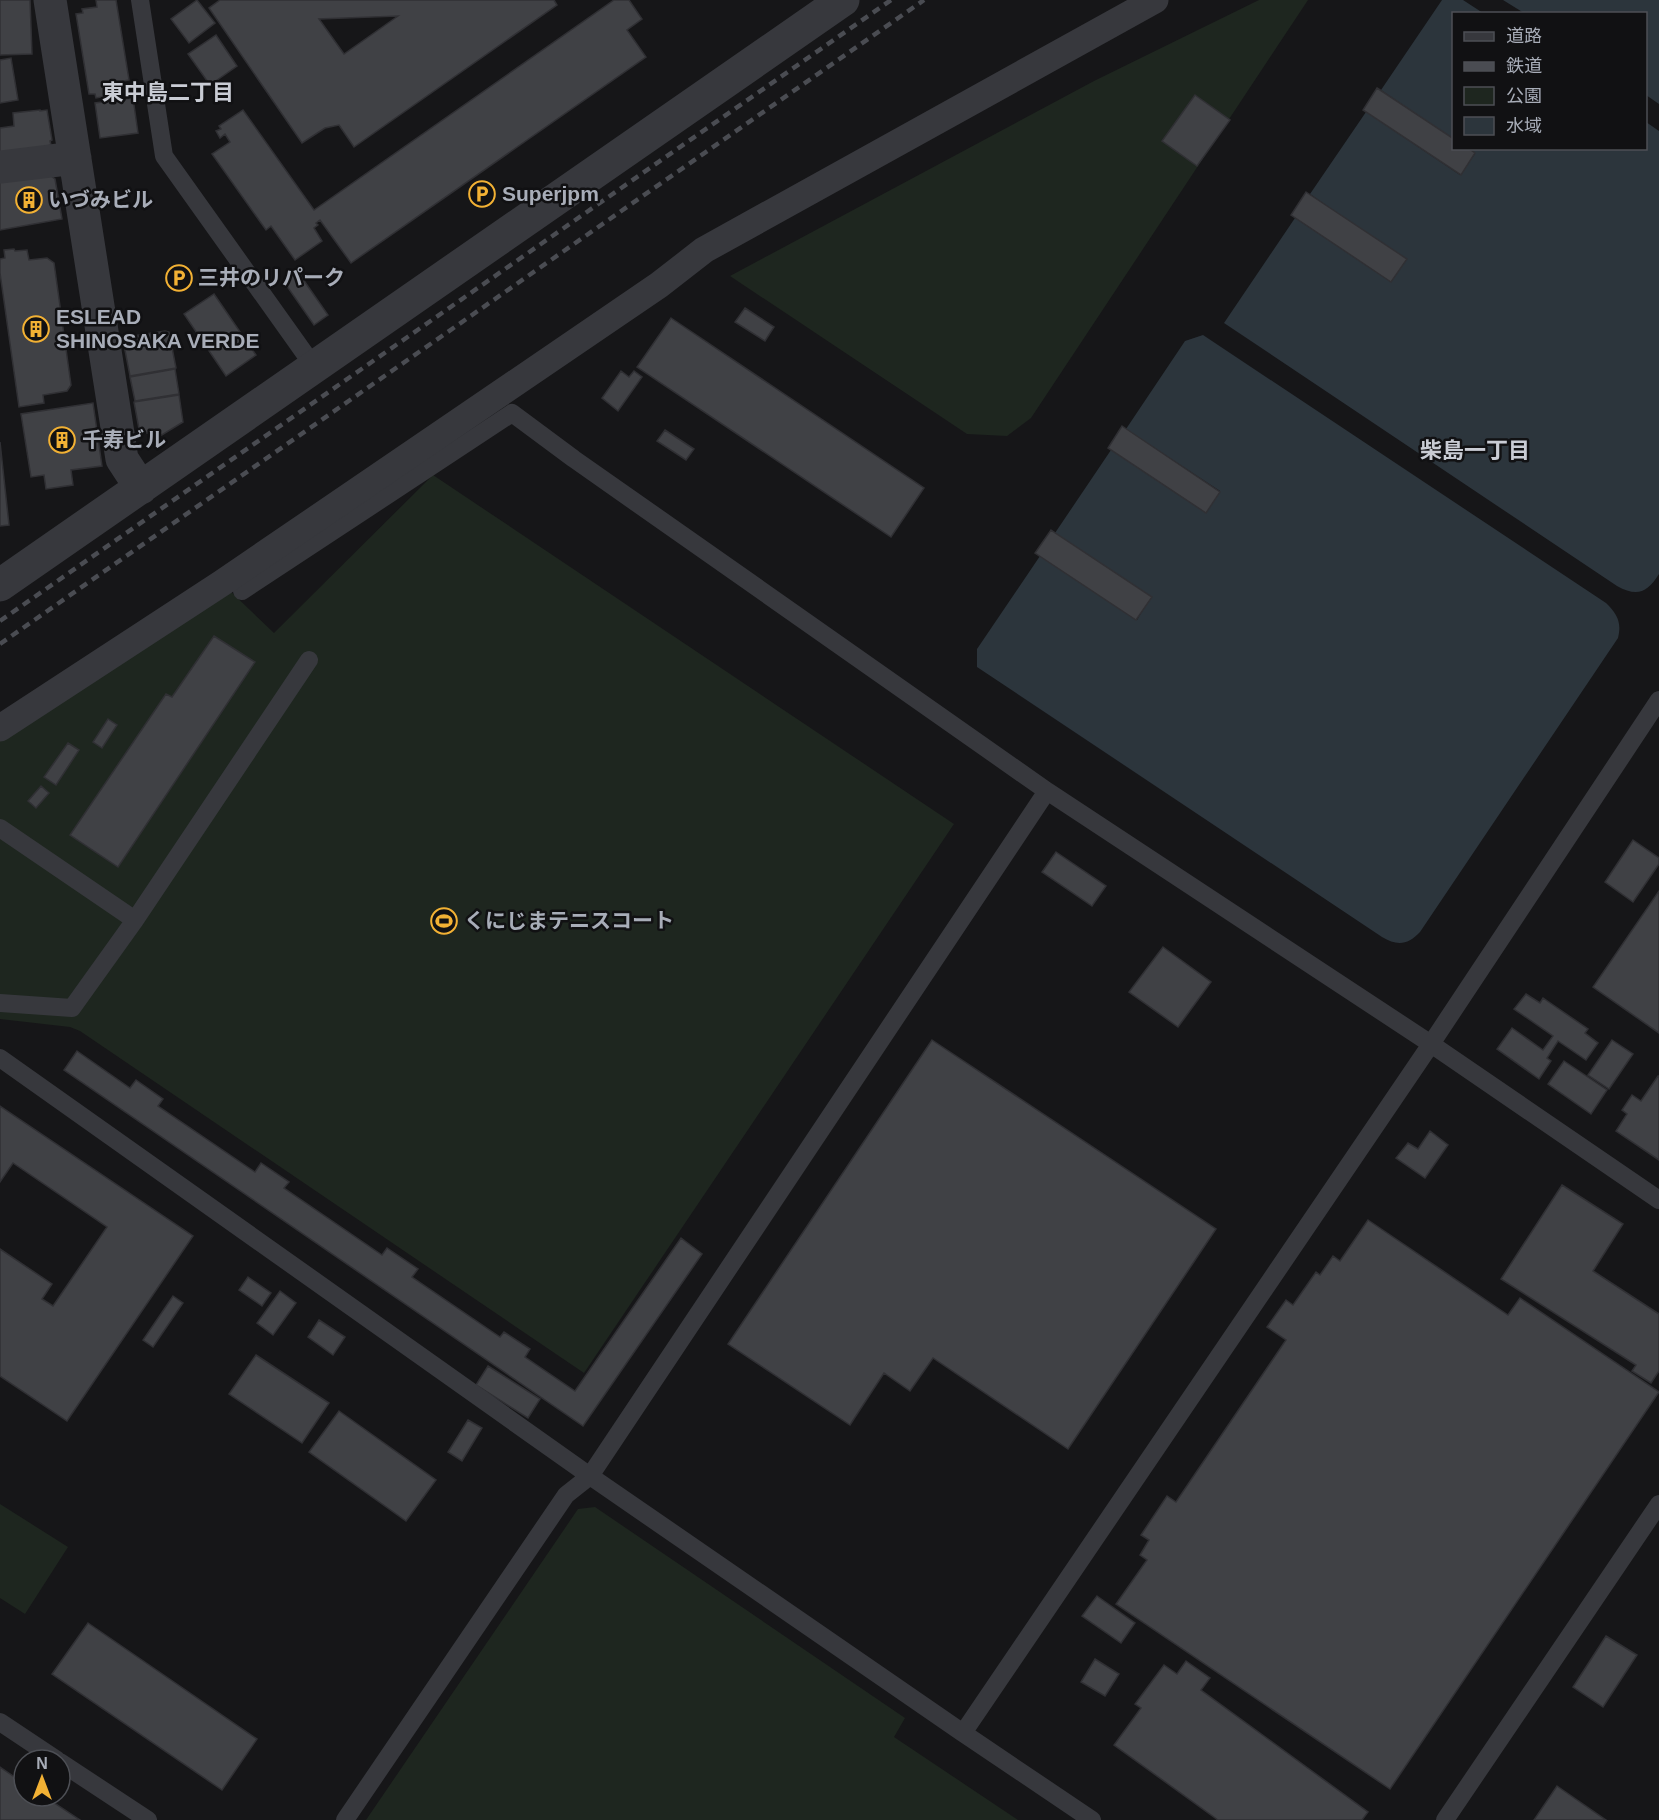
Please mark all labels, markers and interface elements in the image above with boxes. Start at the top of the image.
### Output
legend [1452,12,1647,150]
text: 道路 [1506,26,1542,46]
text: 鉄道 [1506,56,1542,76]
district label: 東中島二丁目 [102,80,234,105]
text: 公園 [1506,86,1542,106]
text: 水域 [1506,116,1542,136]
parking icon: Superjpm [467,179,497,209]
place label: Superjpm [502,182,599,205]
building icon: いづみビル [14,185,44,215]
place label: いづみビル [48,188,153,211]
parking icon: 三井のリパーク [164,263,194,293]
place label: 三井のリパーク [198,266,345,289]
place label: ESLEAD SHINOSAKA VERDE [56,305,259,352]
building icon: ESLEAD SHINOSAKA VERDE [21,314,51,344]
building icon: 千寿ビル [47,425,77,455]
place label: 千寿ビル [82,428,166,451]
district label: 柴島一丁目 [1420,438,1530,463]
sports icon: くにじまテニスコート [429,906,459,936]
place label: くにじまテニスコート [464,909,674,932]
north arrow [12,1748,72,1808]
text: N [36,1755,48,1772]

